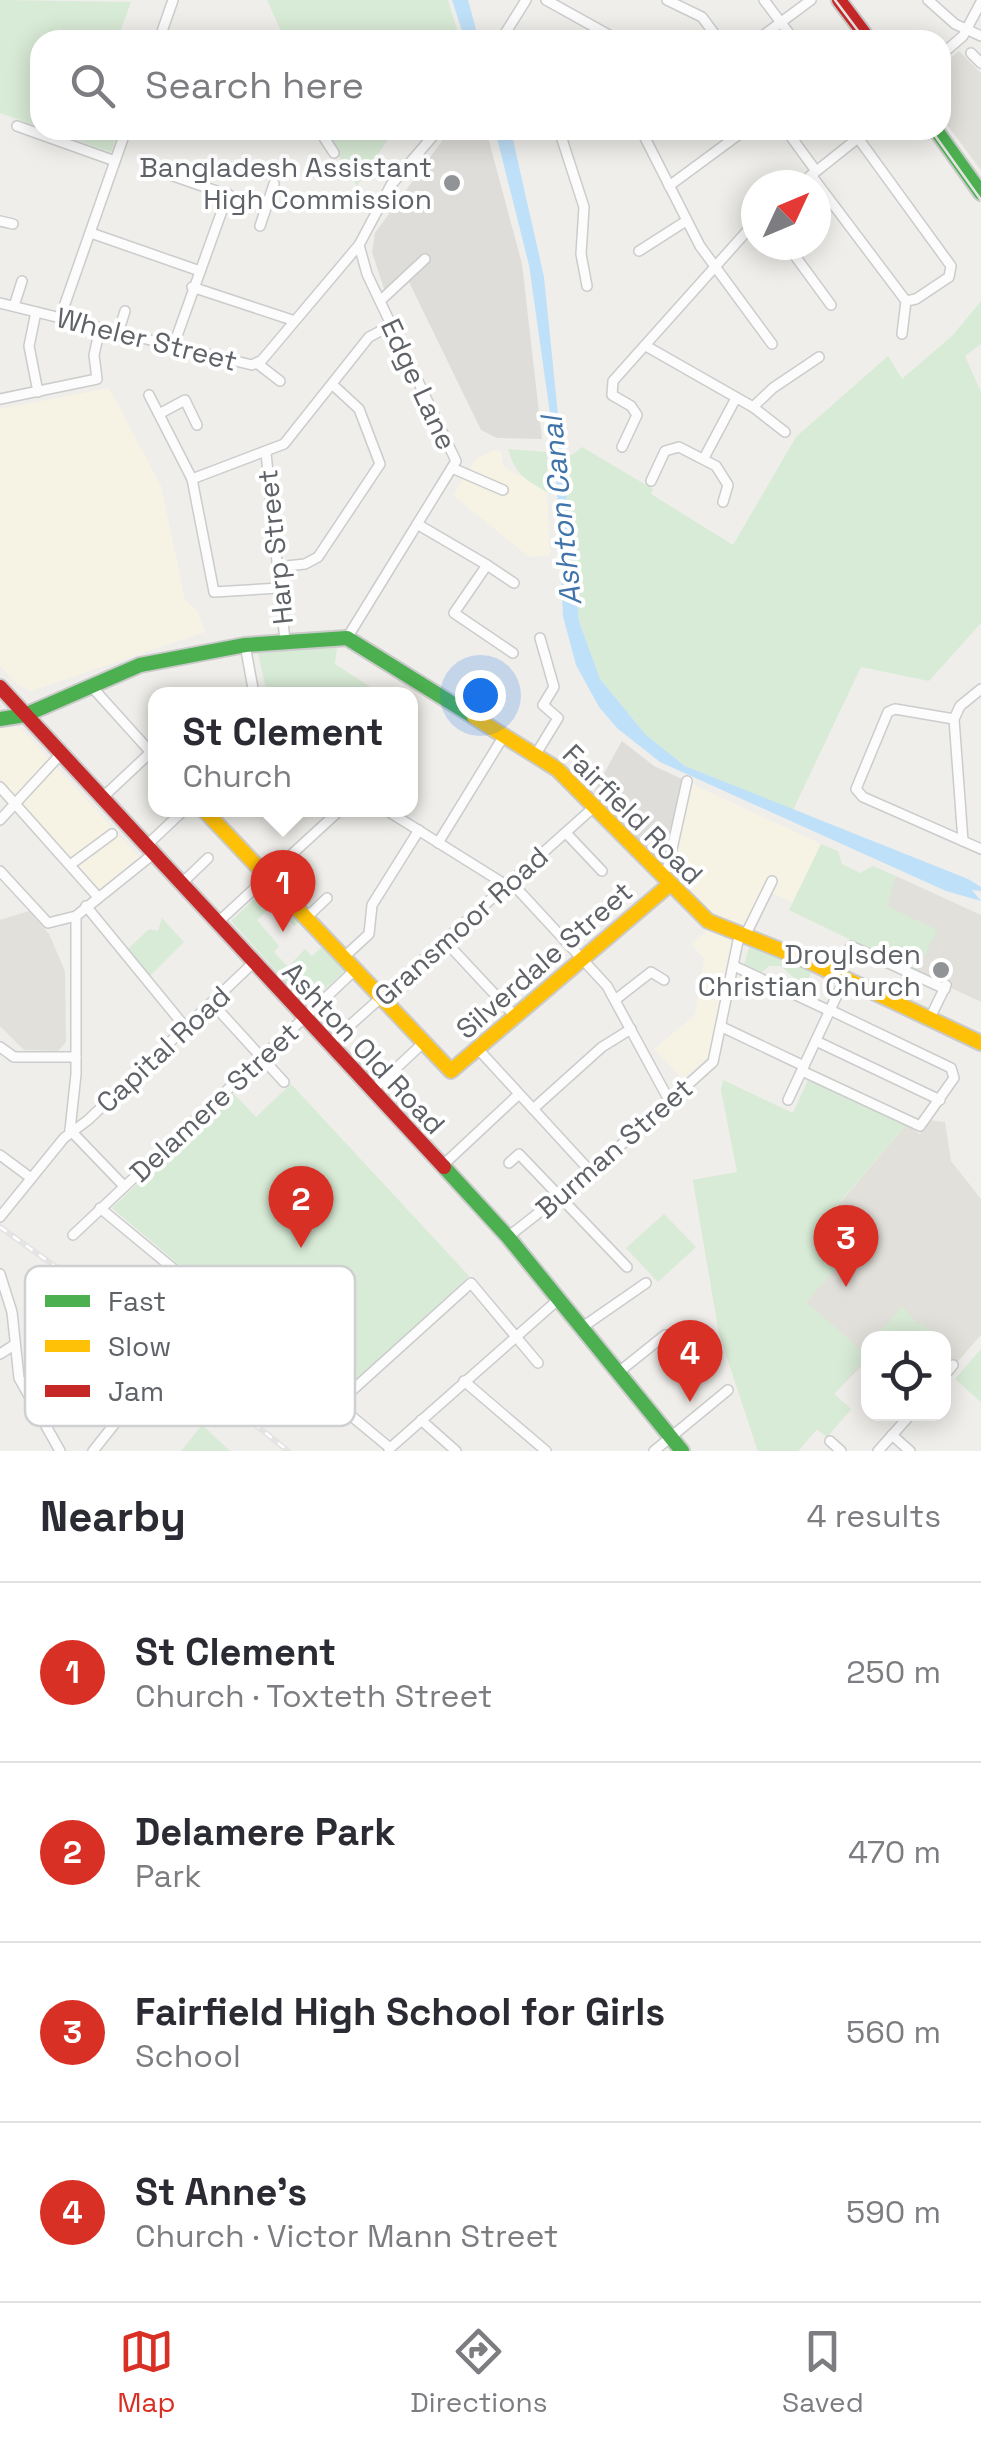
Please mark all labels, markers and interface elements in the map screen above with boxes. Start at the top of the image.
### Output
search box [30,30,951,140]
icon: search [65,58,120,113]
text: Search here [145,61,364,109]
place label: Bangladesh Assistant High Commission [139,149,432,217]
north arrow [741,170,831,260]
marker: Bangladesh Assistant High Commission [441,172,463,194]
street label: Wheler Street [53,299,241,379]
street label: Edge Lane [373,313,465,455]
water label: Ashton Canal [531,411,590,608]
street label: Harp Street [249,468,301,626]
your location [455,670,506,721]
popup [148,687,418,817]
text: St Clement [182,708,384,756]
street label: Fairfield Road [555,736,711,892]
text: Church [182,756,292,796]
street label: Gransmoor Road [367,838,555,1014]
pin: 1 [250,850,316,932]
street label: Silverdale Street [448,873,640,1047]
place label: Droylsden Christian Church [698,936,921,1004]
street label: Ashton Old Road [275,954,453,1142]
marker: Droylsden Christian Church [930,959,952,981]
street label: Capital Road [88,978,238,1120]
street label: Delamere Street [122,1014,306,1190]
street label: Burman Street [528,1070,700,1226]
pin: 2 [268,1166,334,1248]
pin: 3 [814,1204,878,1287]
legend [25,1266,355,1426]
text: Fast [108,1283,166,1319]
pin: 4 [658,1320,722,1402]
text: Slow [108,1328,171,1364]
map controls [861,1331,951,1421]
button: locate [861,1331,951,1421]
text: Jam [108,1373,164,1409]
text: Nearby [40,1490,186,1543]
text: 4 results [806,1496,941,1536]
text: St Clement [135,1628,336,1676]
text: 1 [65,1652,80,1692]
text: 250 m [846,1652,941,1692]
text: Church · Toxteth Street [135,1676,492,1716]
text: Delamere Park [135,1808,396,1856]
text: 2 [63,1832,82,1872]
text: 470 m [848,1832,941,1872]
text: Park [135,1856,202,1896]
text: Fairfield High School for Girls [135,1988,665,2036]
text: 3 [63,2012,82,2052]
text: 560 m [846,2012,941,2052]
text: School [135,2036,241,2076]
text: St Anne's [135,2168,307,2216]
text: 4 [62,2192,83,2232]
text: 590 m [846,2192,941,2232]
text: Church · Victor Mann Street [135,2216,558,2256]
tab: Map [117,2324,176,2420]
tab: Directions [410,2324,547,2420]
tab: Saved [782,2324,864,2420]

